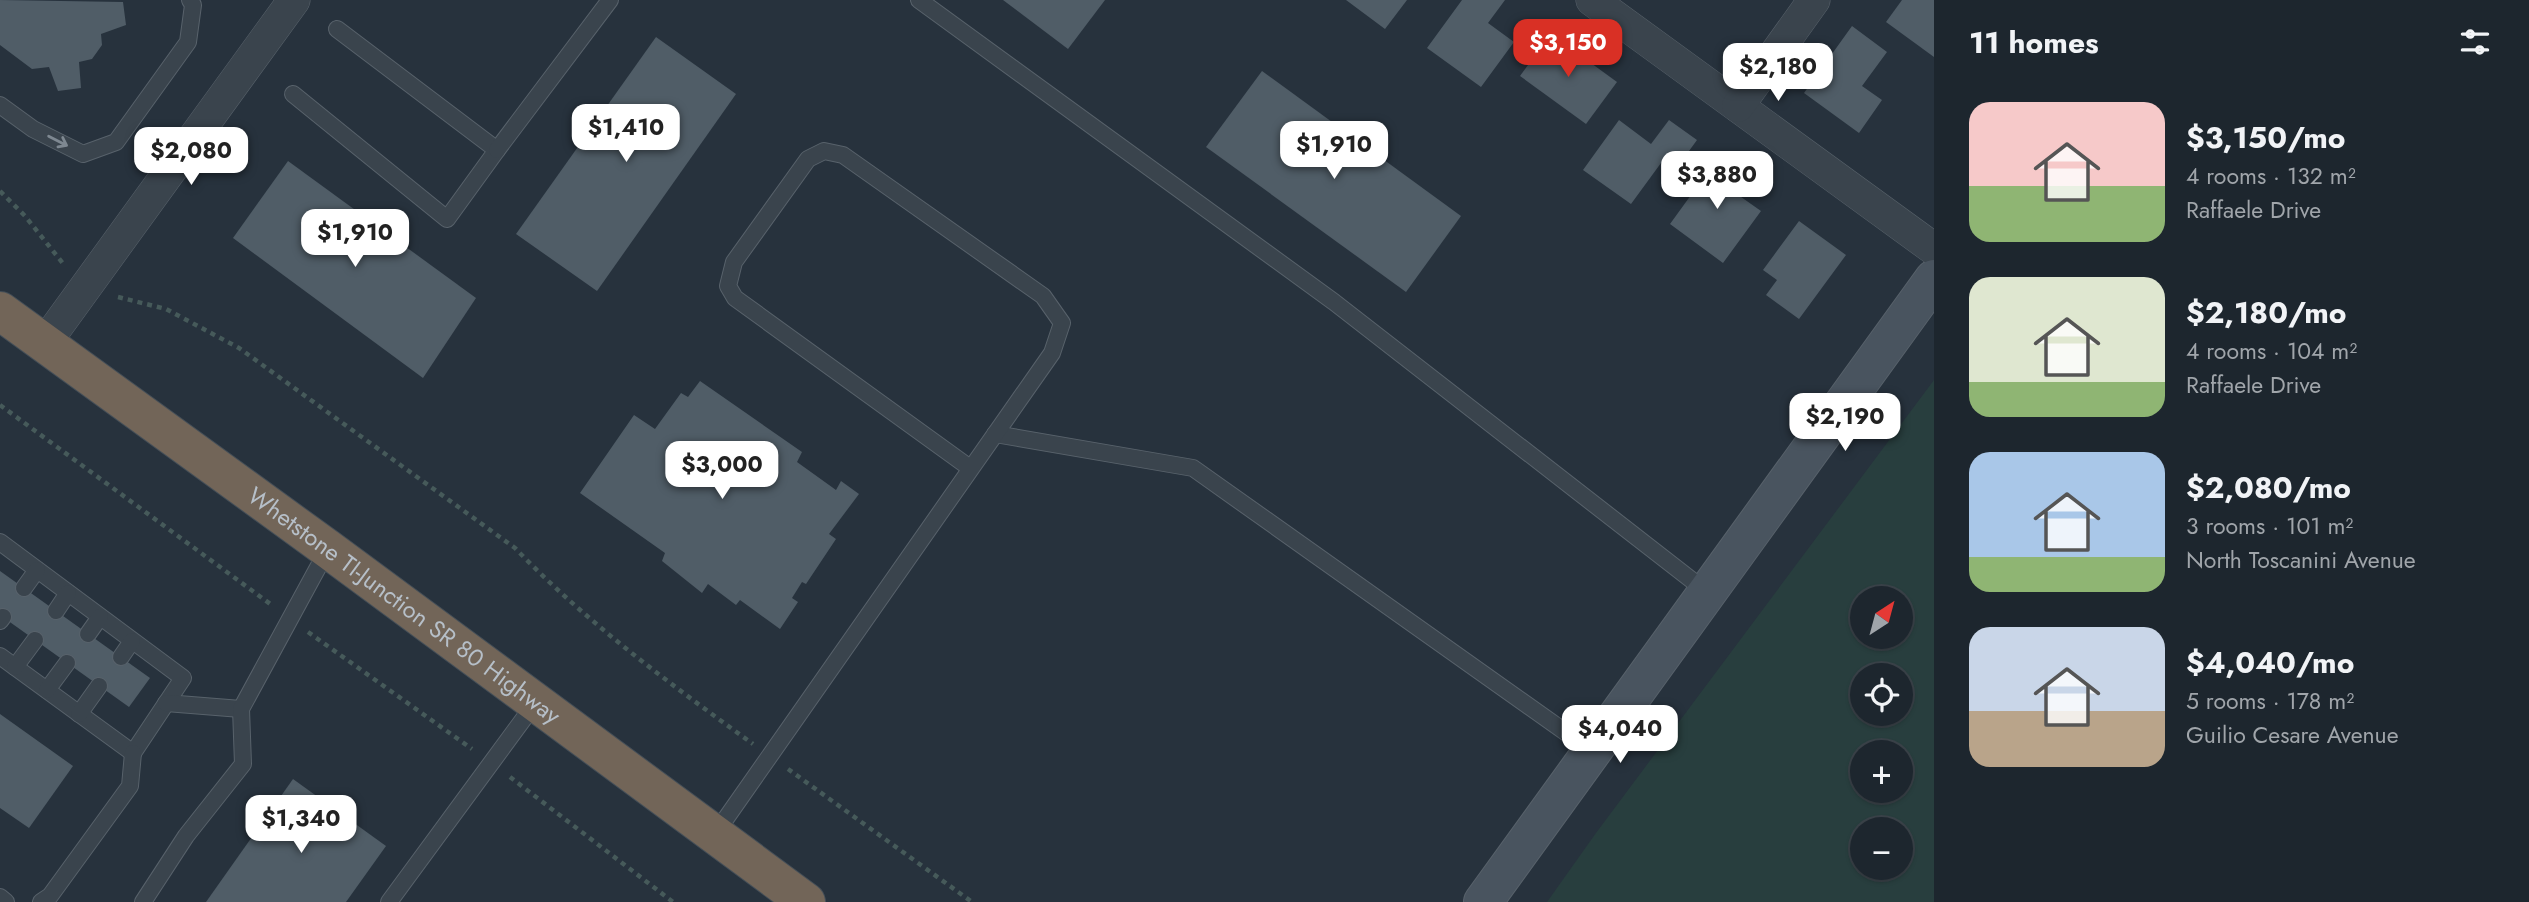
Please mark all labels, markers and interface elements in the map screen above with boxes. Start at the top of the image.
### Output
pin: $3,150 [1511,20,1625,79]
text: 11 homes [1969,21,2099,64]
icon: filters [2456,23,2494,61]
text: $3,150 [1529,25,1607,59]
pin: $2,180 [1721,43,1835,103]
text: $2,180 [1739,49,1817,83]
pin: $1,410 [569,104,683,164]
text: $1,410 [588,110,664,144]
text: $3,150/mo [2186,116,2345,159]
pin: $1,910 [1277,122,1391,181]
text: $1,910 [1296,127,1372,161]
pin: $2,080 [134,128,248,187]
icon: home [2025,130,2109,214]
text: $2,080 [150,133,232,167]
one-way arrow [47,135,68,149]
pin: $3,880 [1660,152,1774,211]
text: $3,880 [1677,157,1757,191]
text: 4 rooms · 132 m² [2186,159,2356,193]
text: Raffaele Drive [2186,193,2321,227]
pin: $1,910 [298,210,412,269]
text: $1,910 [317,215,393,249]
text: $2,180/mo [2186,291,2346,334]
icon: home [2025,305,2109,389]
text: 4 rooms · 104 m² [2186,334,2357,368]
text: Raffaele Drive [2186,368,2321,402]
pin: $2,190 [1788,393,1902,453]
text: $2,190 [1805,399,1885,433]
pin: $3,000 [665,442,779,501]
text: $3,000 [681,447,763,481]
text: $2,080/mo [2186,466,2351,509]
street label: Whetstone TI-Junction SR 80 Highway [240,478,569,732]
icon: home [2025,480,2109,564]
text: 3 rooms · 101 m² [2186,509,2353,543]
text: North Toscanini Avenue [2186,543,2416,577]
north arrow [1850,586,1913,649]
map controls [1850,586,1913,880]
text: $4,040/mo [2186,641,2354,684]
icon: home [2025,655,2109,739]
button: locate [1850,663,1913,726]
text: 5 rooms · 178 m² [2186,684,2354,718]
pin: $4,040 [1563,706,1677,765]
text: $4,040 [1578,711,1662,745]
text: Guilio Cesare Avenue [2186,718,2398,752]
button: + [1850,740,1913,803]
pin: $1,340 [244,796,358,855]
text: $1,340 [261,801,341,835]
button: − [1850,817,1913,880]

